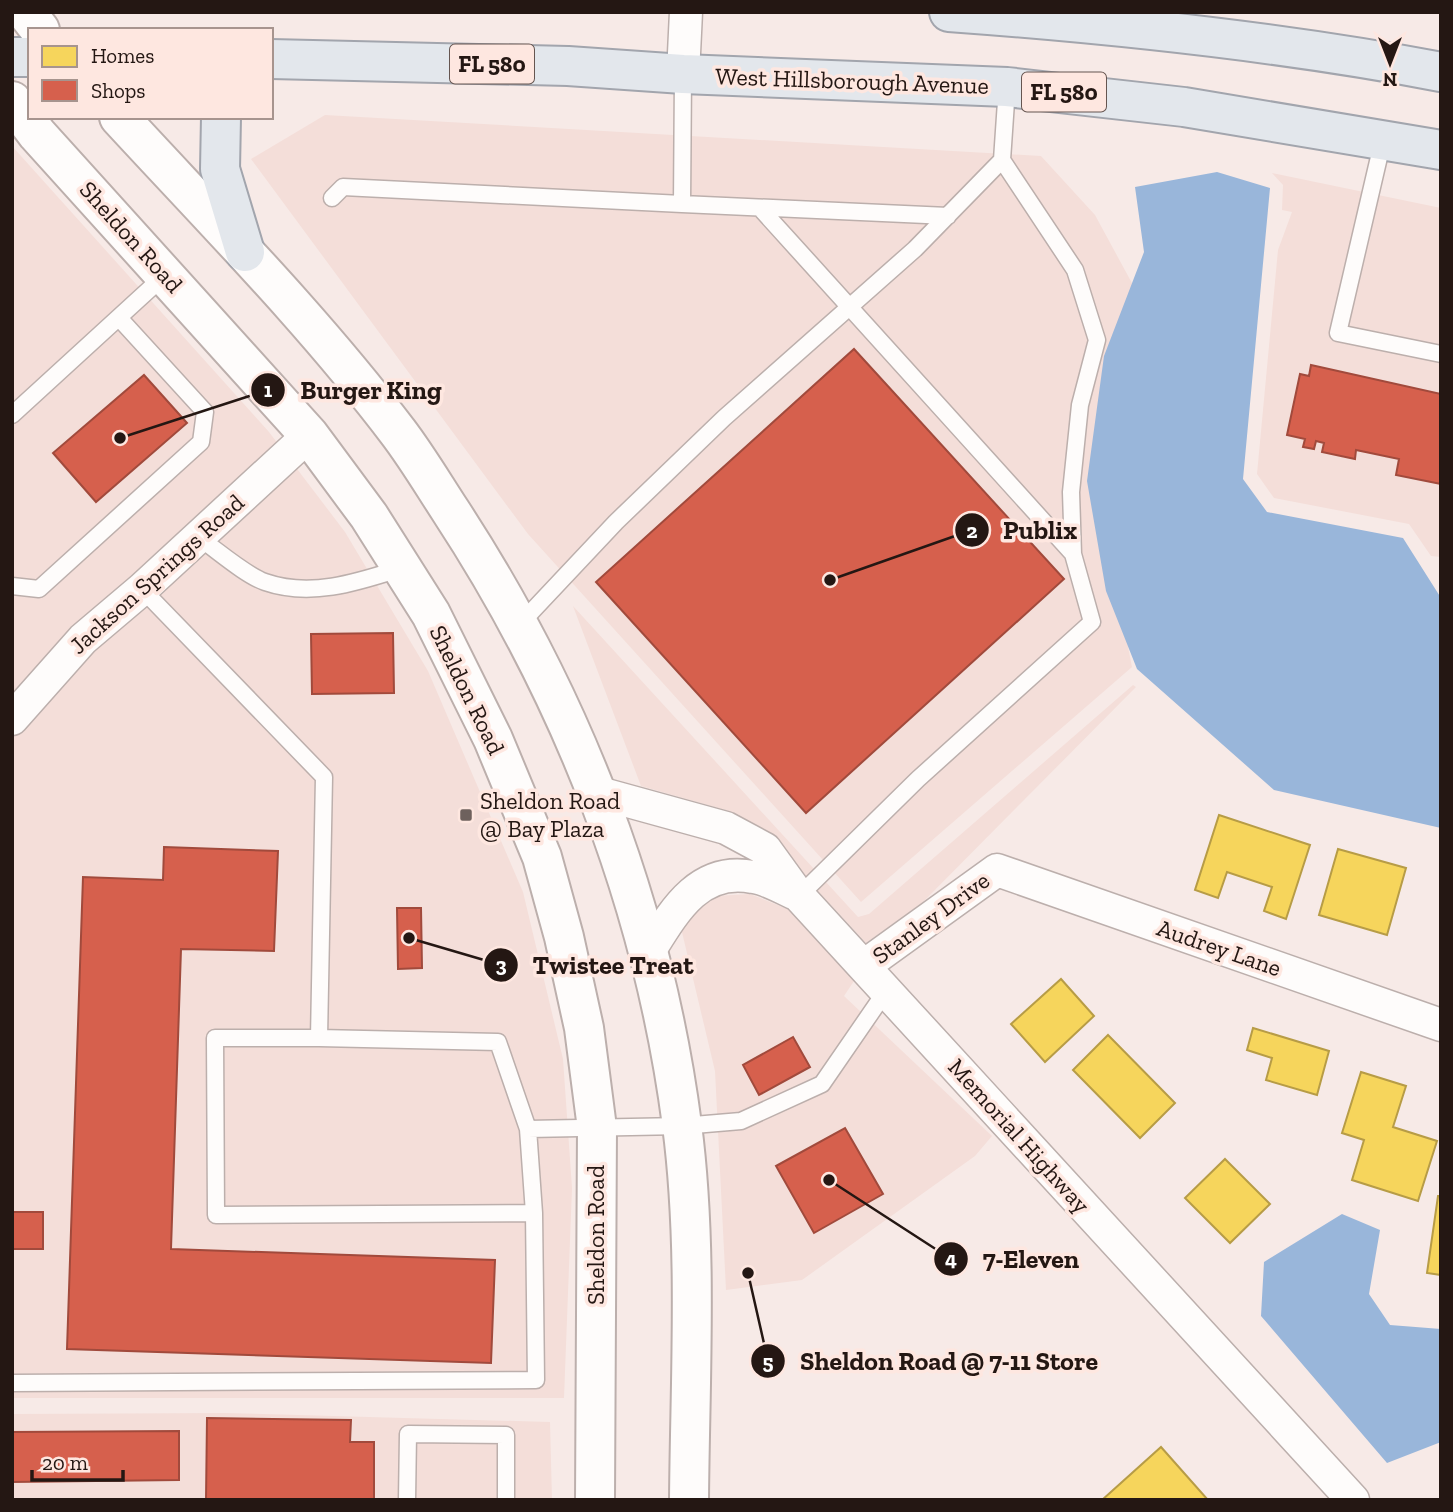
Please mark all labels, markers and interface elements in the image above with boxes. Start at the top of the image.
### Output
legend [28,28,273,119]
north arrow [1355,28,1425,98]
text: Homes [91,43,154,68]
road number: FL 580 [450,44,534,83]
street label: West Hillsborough Avenue [715,61,989,100]
text: N [1383,68,1397,91]
road number: FL 580 [1022,72,1106,111]
text: Shops [91,78,145,103]
street label: Sheldon Road [74,175,189,298]
callout: Burger King [251,366,456,413]
text: Burger King [300,374,442,406]
text: 1 [264,377,273,402]
street label: Jackson Springs Road [63,488,250,660]
callout: Publix [954,507,1092,554]
text: Publix [1003,514,1077,546]
text: 2 [966,518,978,543]
street label: Sheldon Road [424,620,511,759]
place label: Sheldon Road @ Bay Plaza [480,786,620,843]
marker: Sheldon Road @ Bay Plaza [458,807,474,823]
street label: Stanley Drive [866,865,995,970]
street label: Audrey Lane [1153,913,1285,982]
callout: Twistee Treat [484,941,708,988]
text: Twistee Treat [532,949,694,981]
text: 3 [495,952,507,977]
street label: Memorial Highway [942,1052,1097,1219]
street label: Sheldon Road [581,1165,610,1305]
callout: 7-Eleven [934,1235,1093,1282]
text: 7-Eleven [983,1243,1080,1275]
text: 4 [945,1246,957,1271]
callout: Sheldon Road @ 7-11 Store [751,1338,1112,1385]
text: Sheldon Road @ 7-11 Store [800,1345,1098,1377]
text: 5 [763,1349,774,1374]
scale bar [32,1438,122,1482]
text: 20 m [42,1450,88,1475]

